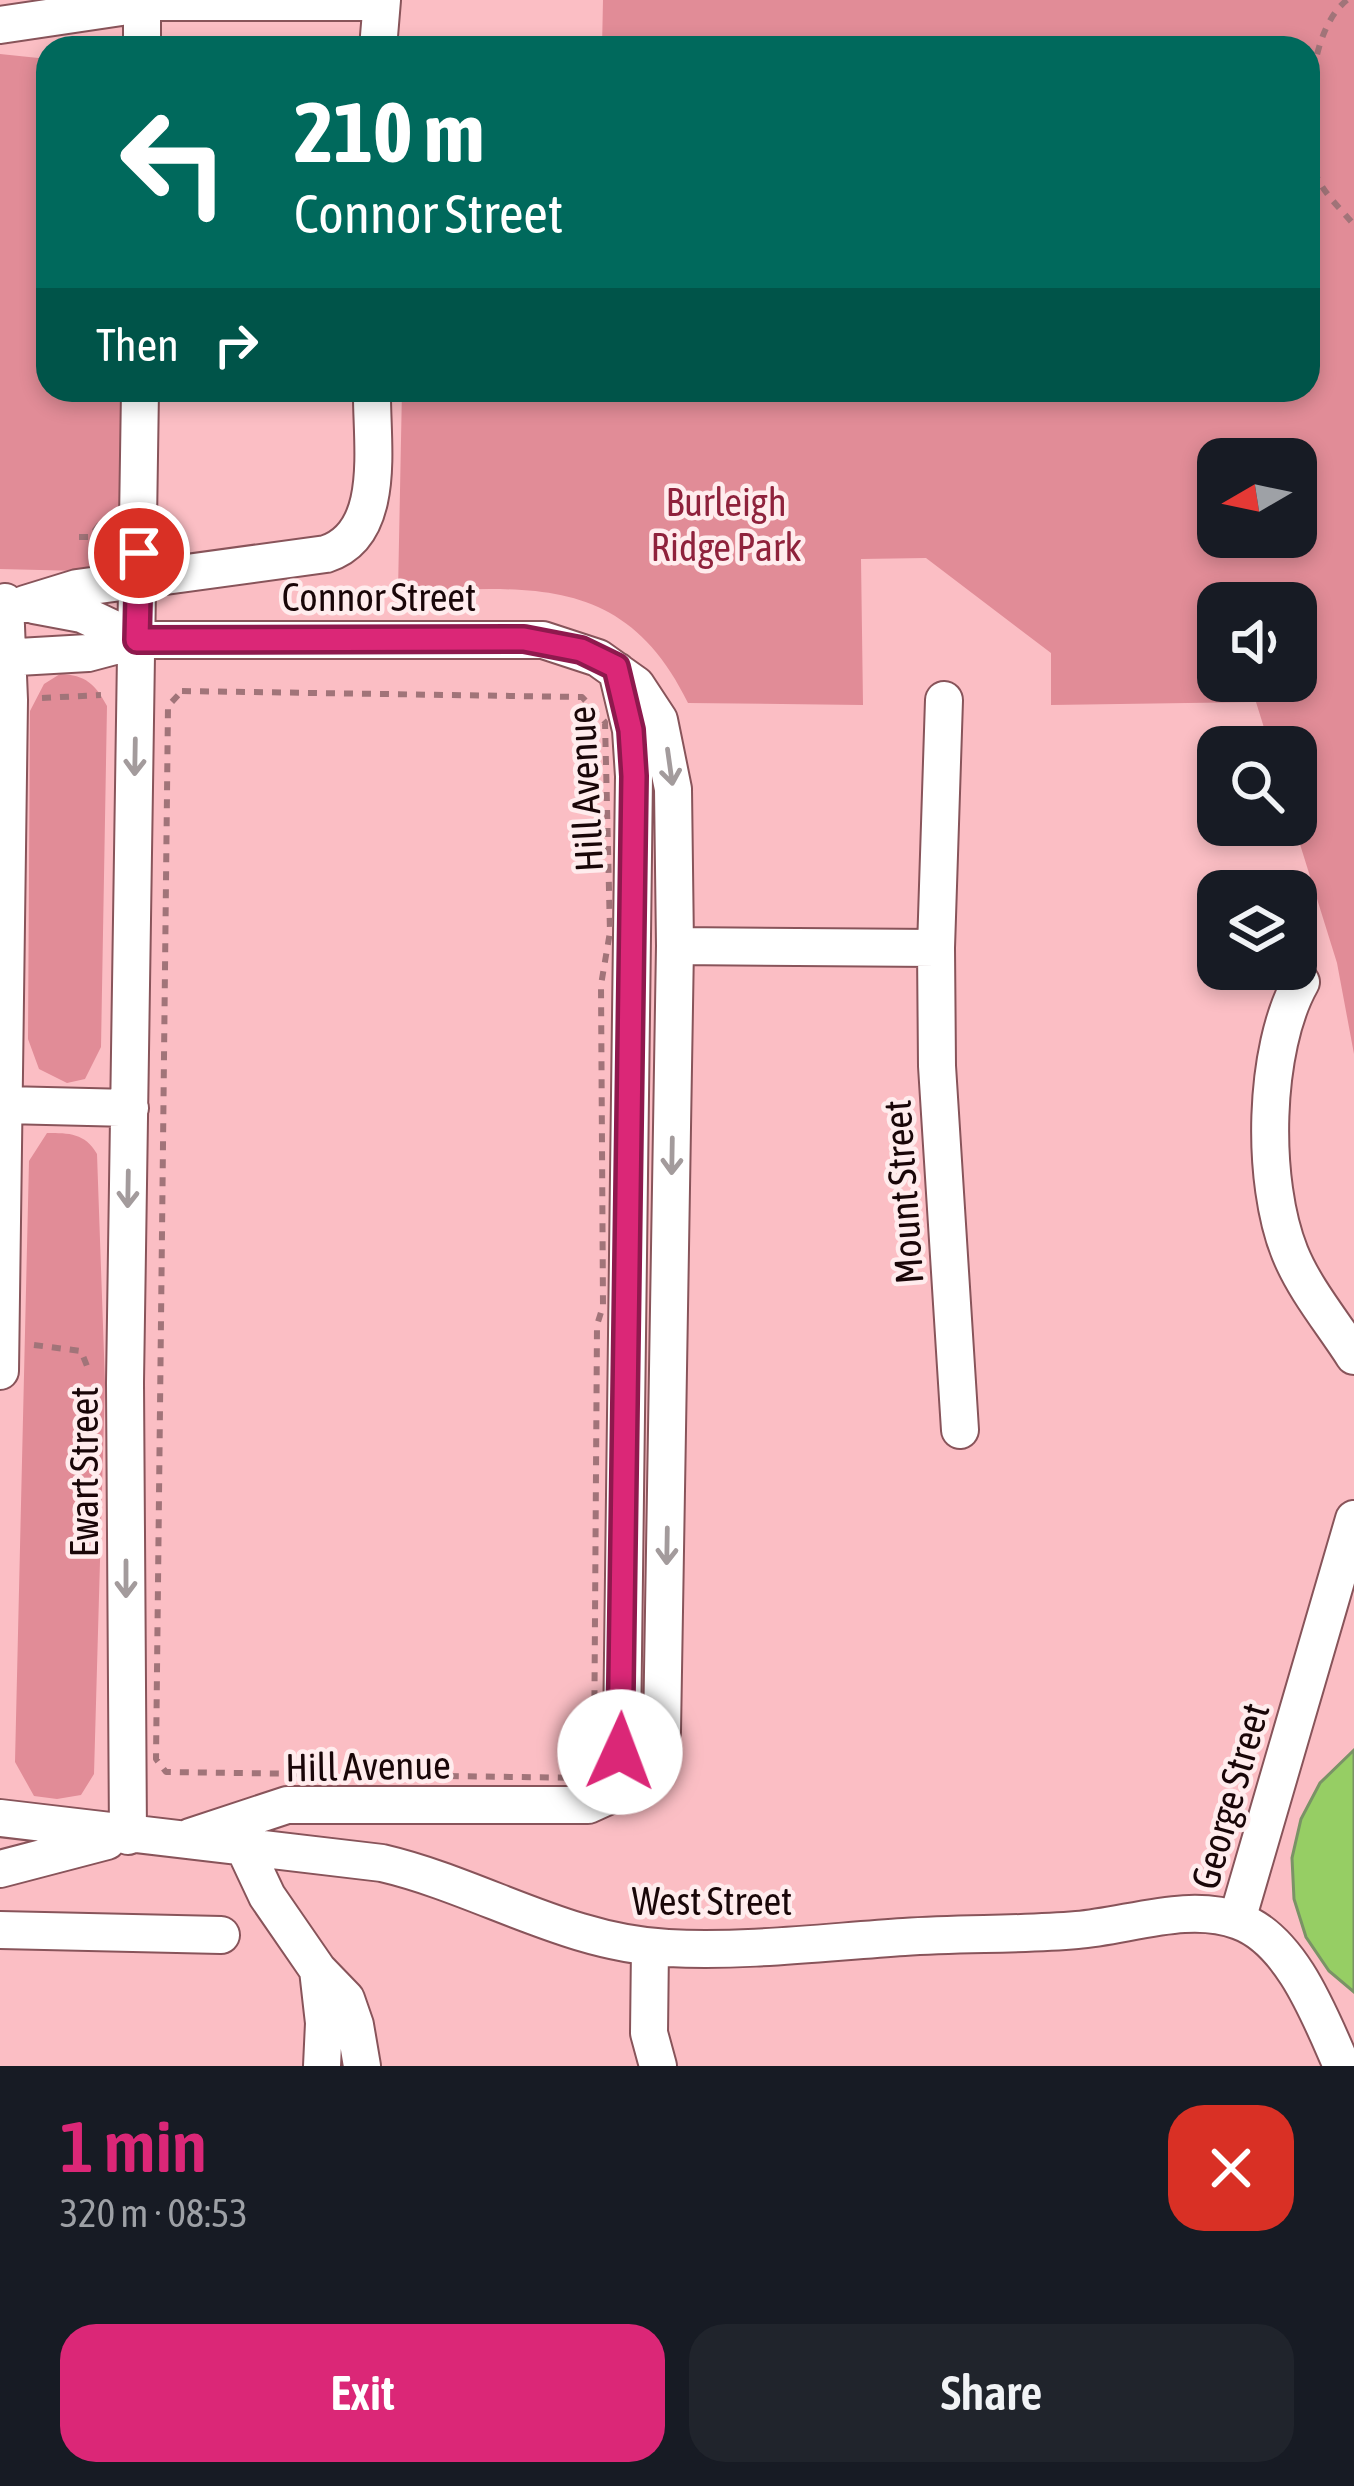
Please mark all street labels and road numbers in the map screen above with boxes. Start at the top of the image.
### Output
street label: Connor Street [282,575,476,619]
street label: Hill Avenue [559,705,611,873]
street label: Mount Street [875,1099,931,1285]
street label: Ewart Street [62,1387,106,1557]
street label: George Street [1182,1698,1278,1894]
street label: Hill Avenue [285,1743,451,1789]
street label: West Street [632,1879,792,1923]

